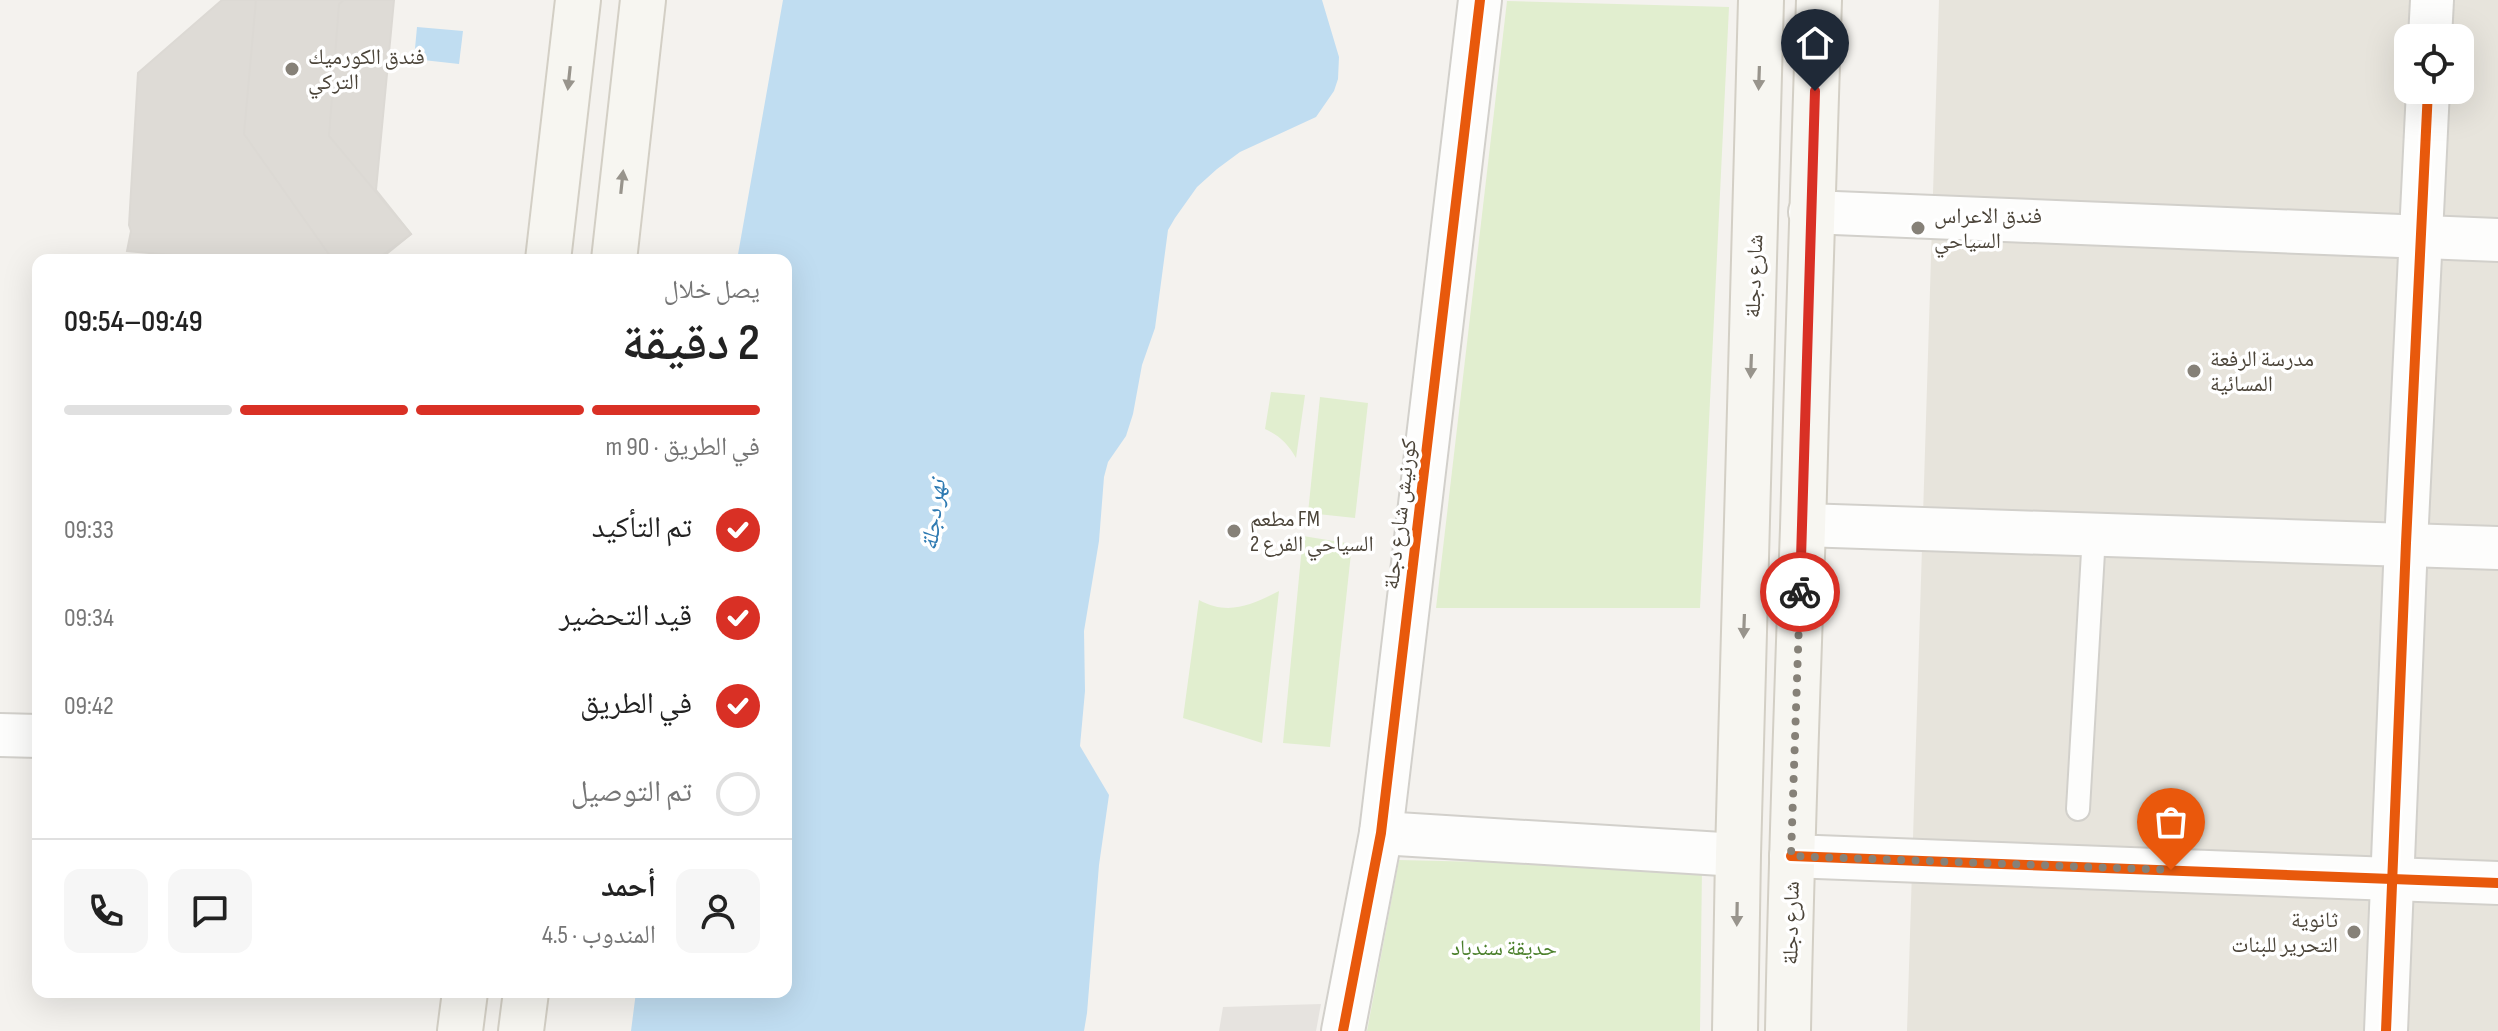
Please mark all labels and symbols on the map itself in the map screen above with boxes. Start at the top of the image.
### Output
pin [1781,9,1849,91]
place label: فندق الكورميك التركي [308,44,425,99]
marker: فندق الكورميك التركي [283,60,301,78]
one-way arrow [562,65,575,90]
one-way arrow [1752,66,1765,91]
one-way arrow [616,170,629,195]
place label: فندق الاعراس السياحي [1934,203,2042,258]
marker: فندق الاعراس السياحي [1909,219,1927,237]
street label: شارع دجلة [1740,234,1769,318]
place label: مدرسة الرفعة المسائية [2210,346,2314,398]
one-way arrow [1745,354,1757,379]
marker: مدرسة الرفعة المسائية [2185,362,2203,380]
street label: كورنيش شارع دجلة [1378,437,1423,591]
water label: نهر دجلة [915,474,953,552]
place label: مطعم FM السياحي الفرع 2 [1250,506,1374,561]
marker: مطعم FM السياحي الفرع 2 [1225,522,1243,540]
courier [1760,552,1840,632]
one-way arrow [1738,614,1750,639]
pin [2137,788,2205,870]
street label: شارع دجلة [1777,881,1806,965]
one-way arrow [1731,902,1743,927]
place label: ثانوية التحرير للبنات [2231,907,2338,959]
marker: ثانوية التحرير للبنات [2345,923,2363,941]
park label: حديقة سندباد [1451,935,1557,962]

